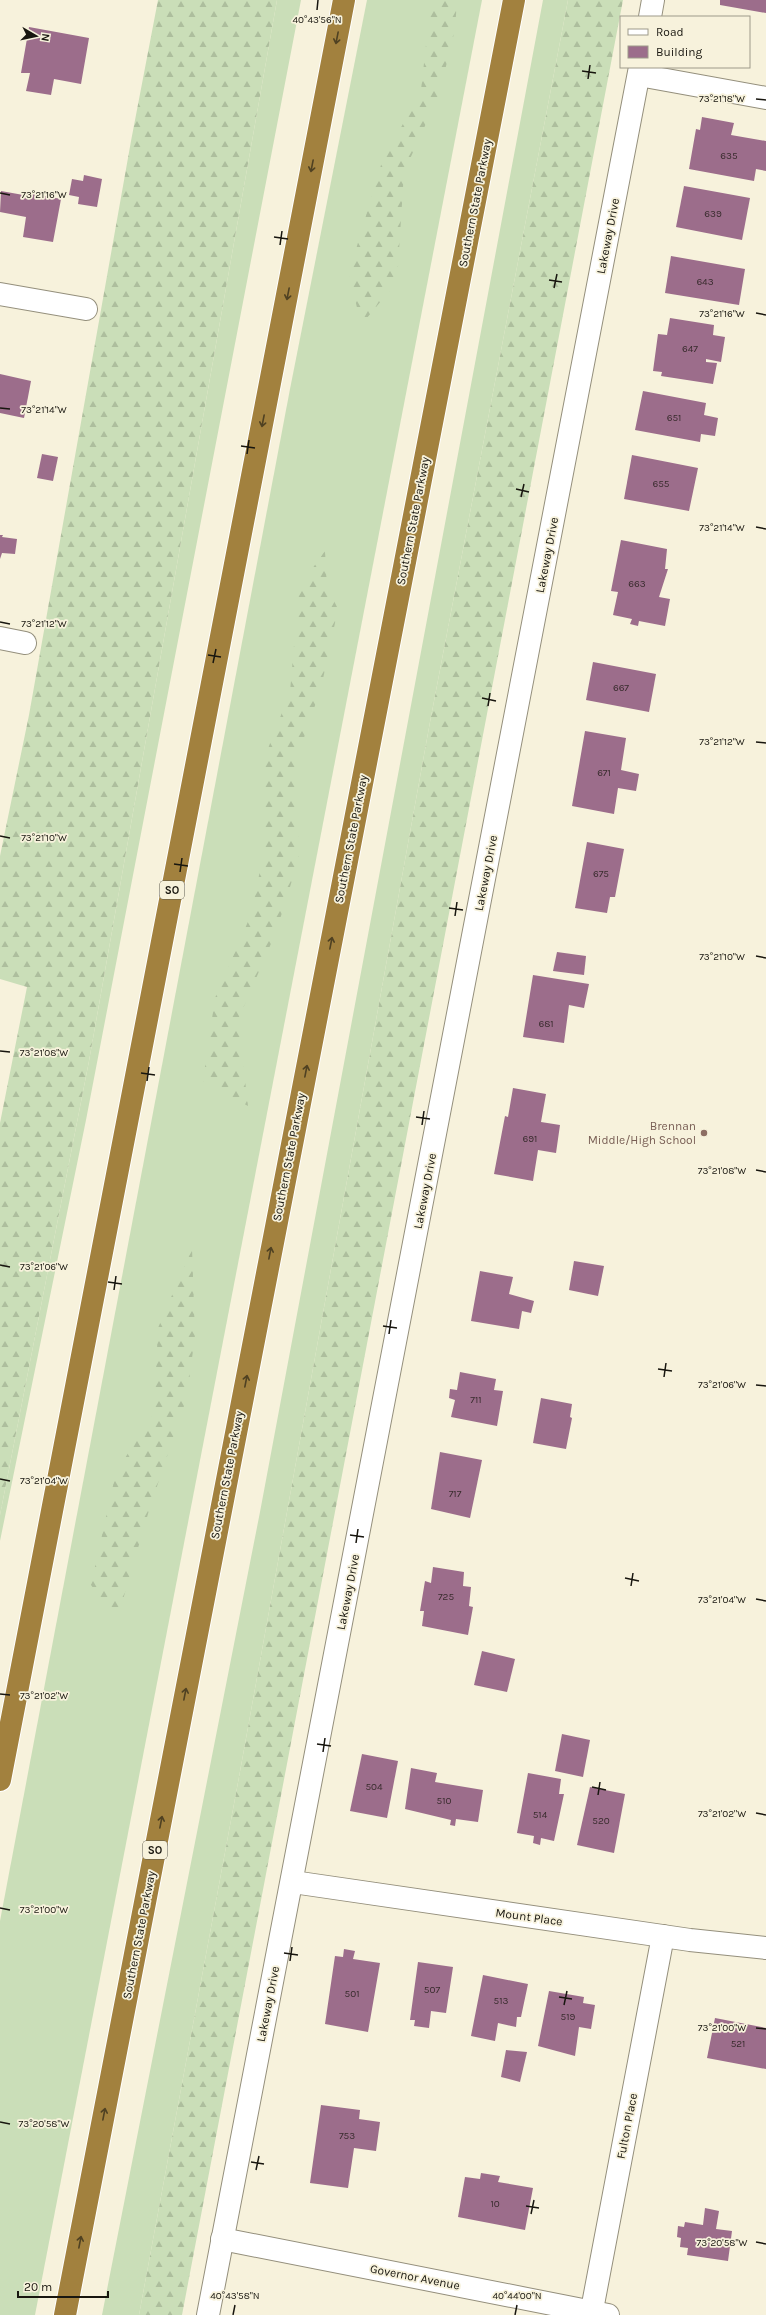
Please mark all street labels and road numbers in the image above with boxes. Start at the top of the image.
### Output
street label: Southern State Parkway [456,137,494,268]
street label: Lakeway Drive [594,197,622,275]
street label: Southern State Parkway [394,455,432,586]
street label: Lakeway Drive [533,516,561,594]
street label: Southern State Parkway [332,773,370,904]
street label: Lakeway Drive [472,834,500,912]
road number: SO [160,881,184,899]
street label: Southern State Parkway [270,1091,308,1222]
street label: Lakeway Drive [411,1152,439,1230]
street label: Southern State Parkway [208,1409,246,1540]
street label: Lakeway Drive [334,1553,362,1631]
road number: SO [143,1841,167,1859]
street label: Southern State Parkway [120,1869,158,2000]
street label: Mount Place [495,1905,563,1929]
street label: Lakeway Drive [254,1965,282,2043]
street label: Fulton Place [614,2092,640,2160]
street label: Governor Avenue [369,2261,461,2293]

